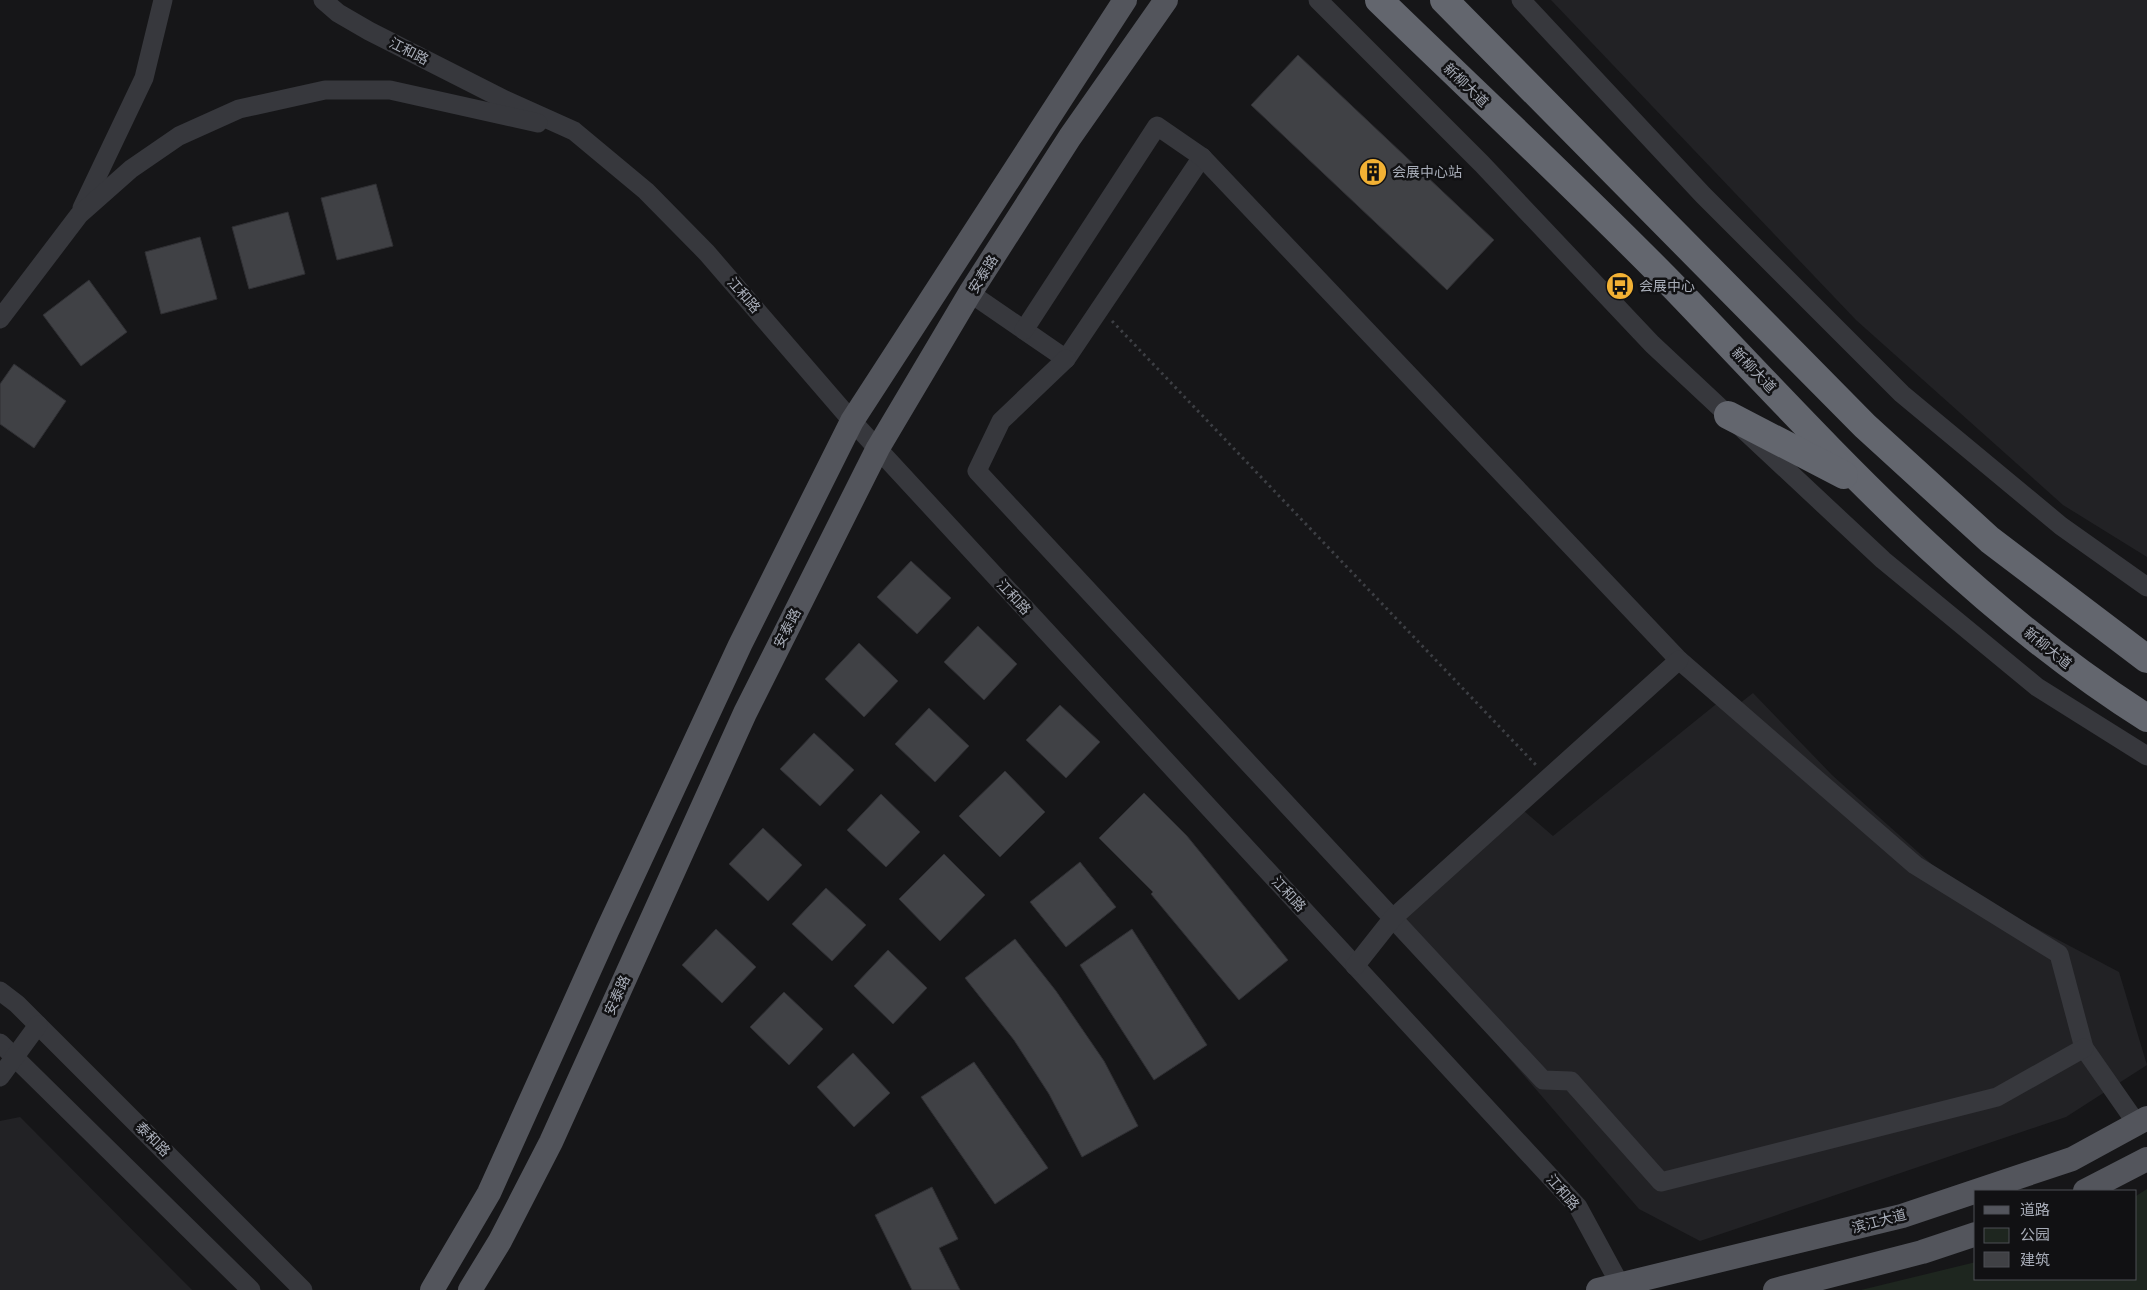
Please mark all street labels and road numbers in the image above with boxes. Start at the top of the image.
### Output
street label: 江和路 [386,32,433,69]
street label: 新柳大道 [1439,58,1494,112]
street label: 安泰路 [963,250,1003,297]
street label: 江和路 [723,272,766,317]
street label: 新柳大道 [1727,342,1781,397]
street label: 江和路 [992,574,1036,619]
street label: 安泰路 [768,604,805,651]
street label: 新柳大道 [2020,622,2077,673]
street label: 江和路 [1267,871,1311,916]
street label: 安泰路 [598,971,635,1018]
street label: 泰和路 [131,1116,176,1161]
street label: 江和路 [1542,1169,1585,1214]
street label: 滨江大道 [1849,1203,1909,1238]

